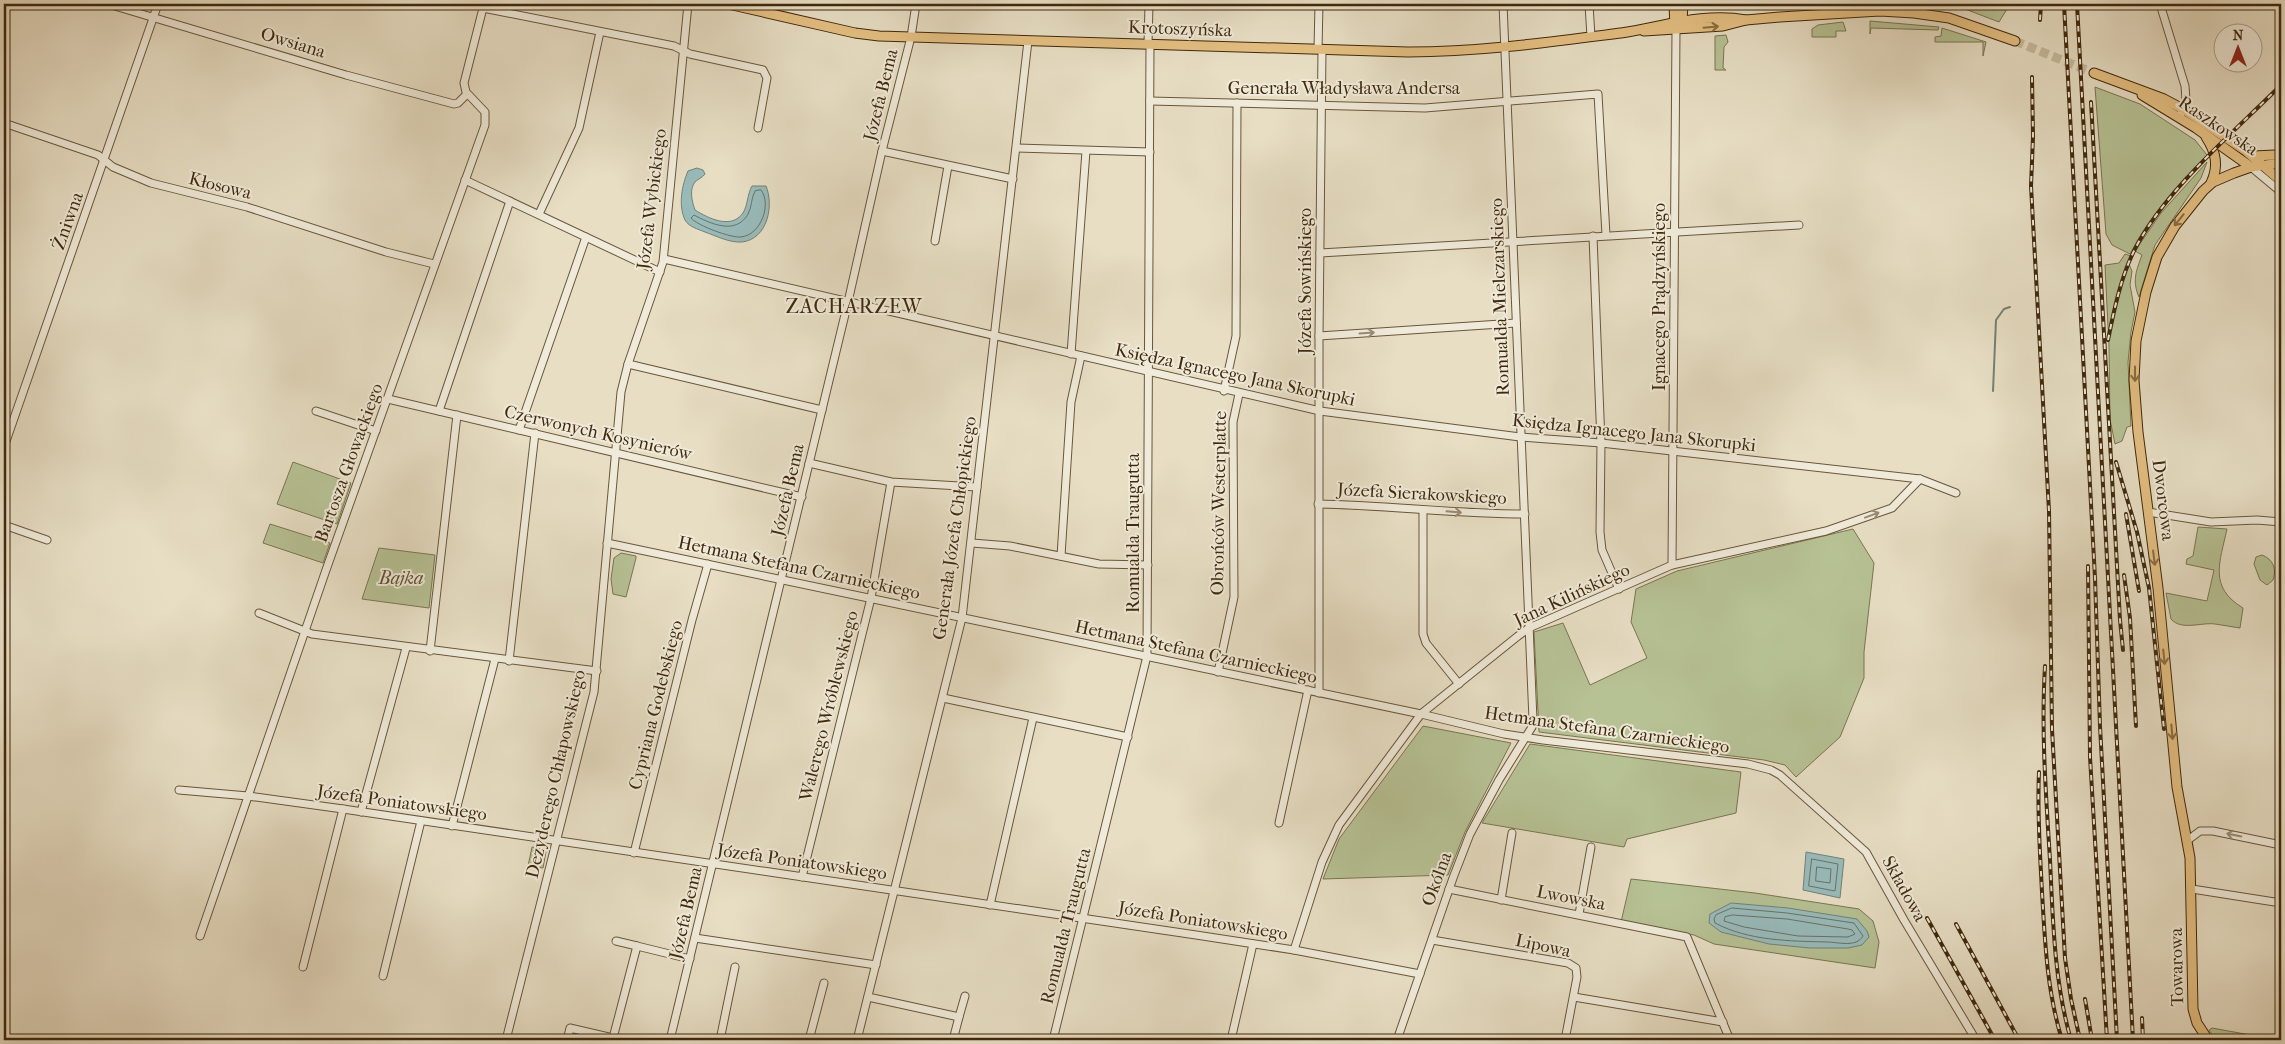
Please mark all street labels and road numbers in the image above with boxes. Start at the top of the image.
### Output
street label: Krotoszyńska [1128,17,1233,41]
street label: Owsiana [258,23,329,63]
street label: Józefa Bema [859,46,903,145]
street label: Generała Władysława Andersa [1228,78,1461,99]
street label: Raszkowska [2174,92,2262,161]
street label: Józefa Wybickiego [633,127,671,273]
street label: Kłosowa [186,168,254,204]
street label: Żniwna [47,188,88,253]
street label: Romualda Mielczarskiego [1486,198,1514,396]
street label: Ignacego Prądzyńskiego [1649,203,1670,391]
street label: Józefa Sowińskiego [1295,208,1316,356]
street label: Księdza Ignacego Jana Skorupki [1113,339,1358,411]
street label: Bartosza Głowackiego [310,381,388,545]
street label: Czerwonych Kosynierów [502,401,694,465]
street label: Obrońców Westerplatte [1207,410,1231,595]
street label: Księdza Ignacego Jana Skorupki [1511,410,1758,456]
street label: Generała Józefa Chłopickiego [929,415,981,641]
street label: Józefa Bema [767,441,809,540]
street label: Romualda Traugutta [1123,452,1144,613]
street label: Dworcowa [2148,458,2178,542]
street label: Józefa Sierakowskiego [1335,479,1507,509]
street label: Hetmana Stefana Czarnieckiego [676,532,922,604]
street label: Jana Kilińskiego [1509,559,1633,632]
street label: Walerego Wróblewskiego [795,609,863,804]
street label: Hetmana Stefana Czarnieckiego [1073,616,1319,688]
street label: Cypriana Godebskiego [625,618,687,792]
street label: Dezyderego Chłapowskiego [522,668,590,880]
street label: Hetmana Stefana Czarnieckiego [1483,702,1731,758]
street label: Józefa Poniatowskiego [314,780,488,825]
street label: Józefa Poniatowskiego [714,839,888,884]
street label: Romualda Traugutta [1036,845,1096,1006]
street label: Okólna [1418,849,1457,909]
street label: Składowa [1877,852,1931,926]
street label: Józefa Bema [665,864,707,963]
street label: Lwowska [1535,881,1608,915]
street label: Józefa Poniatowskiego [1115,897,1289,945]
street label: Towarowa [2166,927,2188,1006]
street label: Lipowa [1513,930,1573,962]

